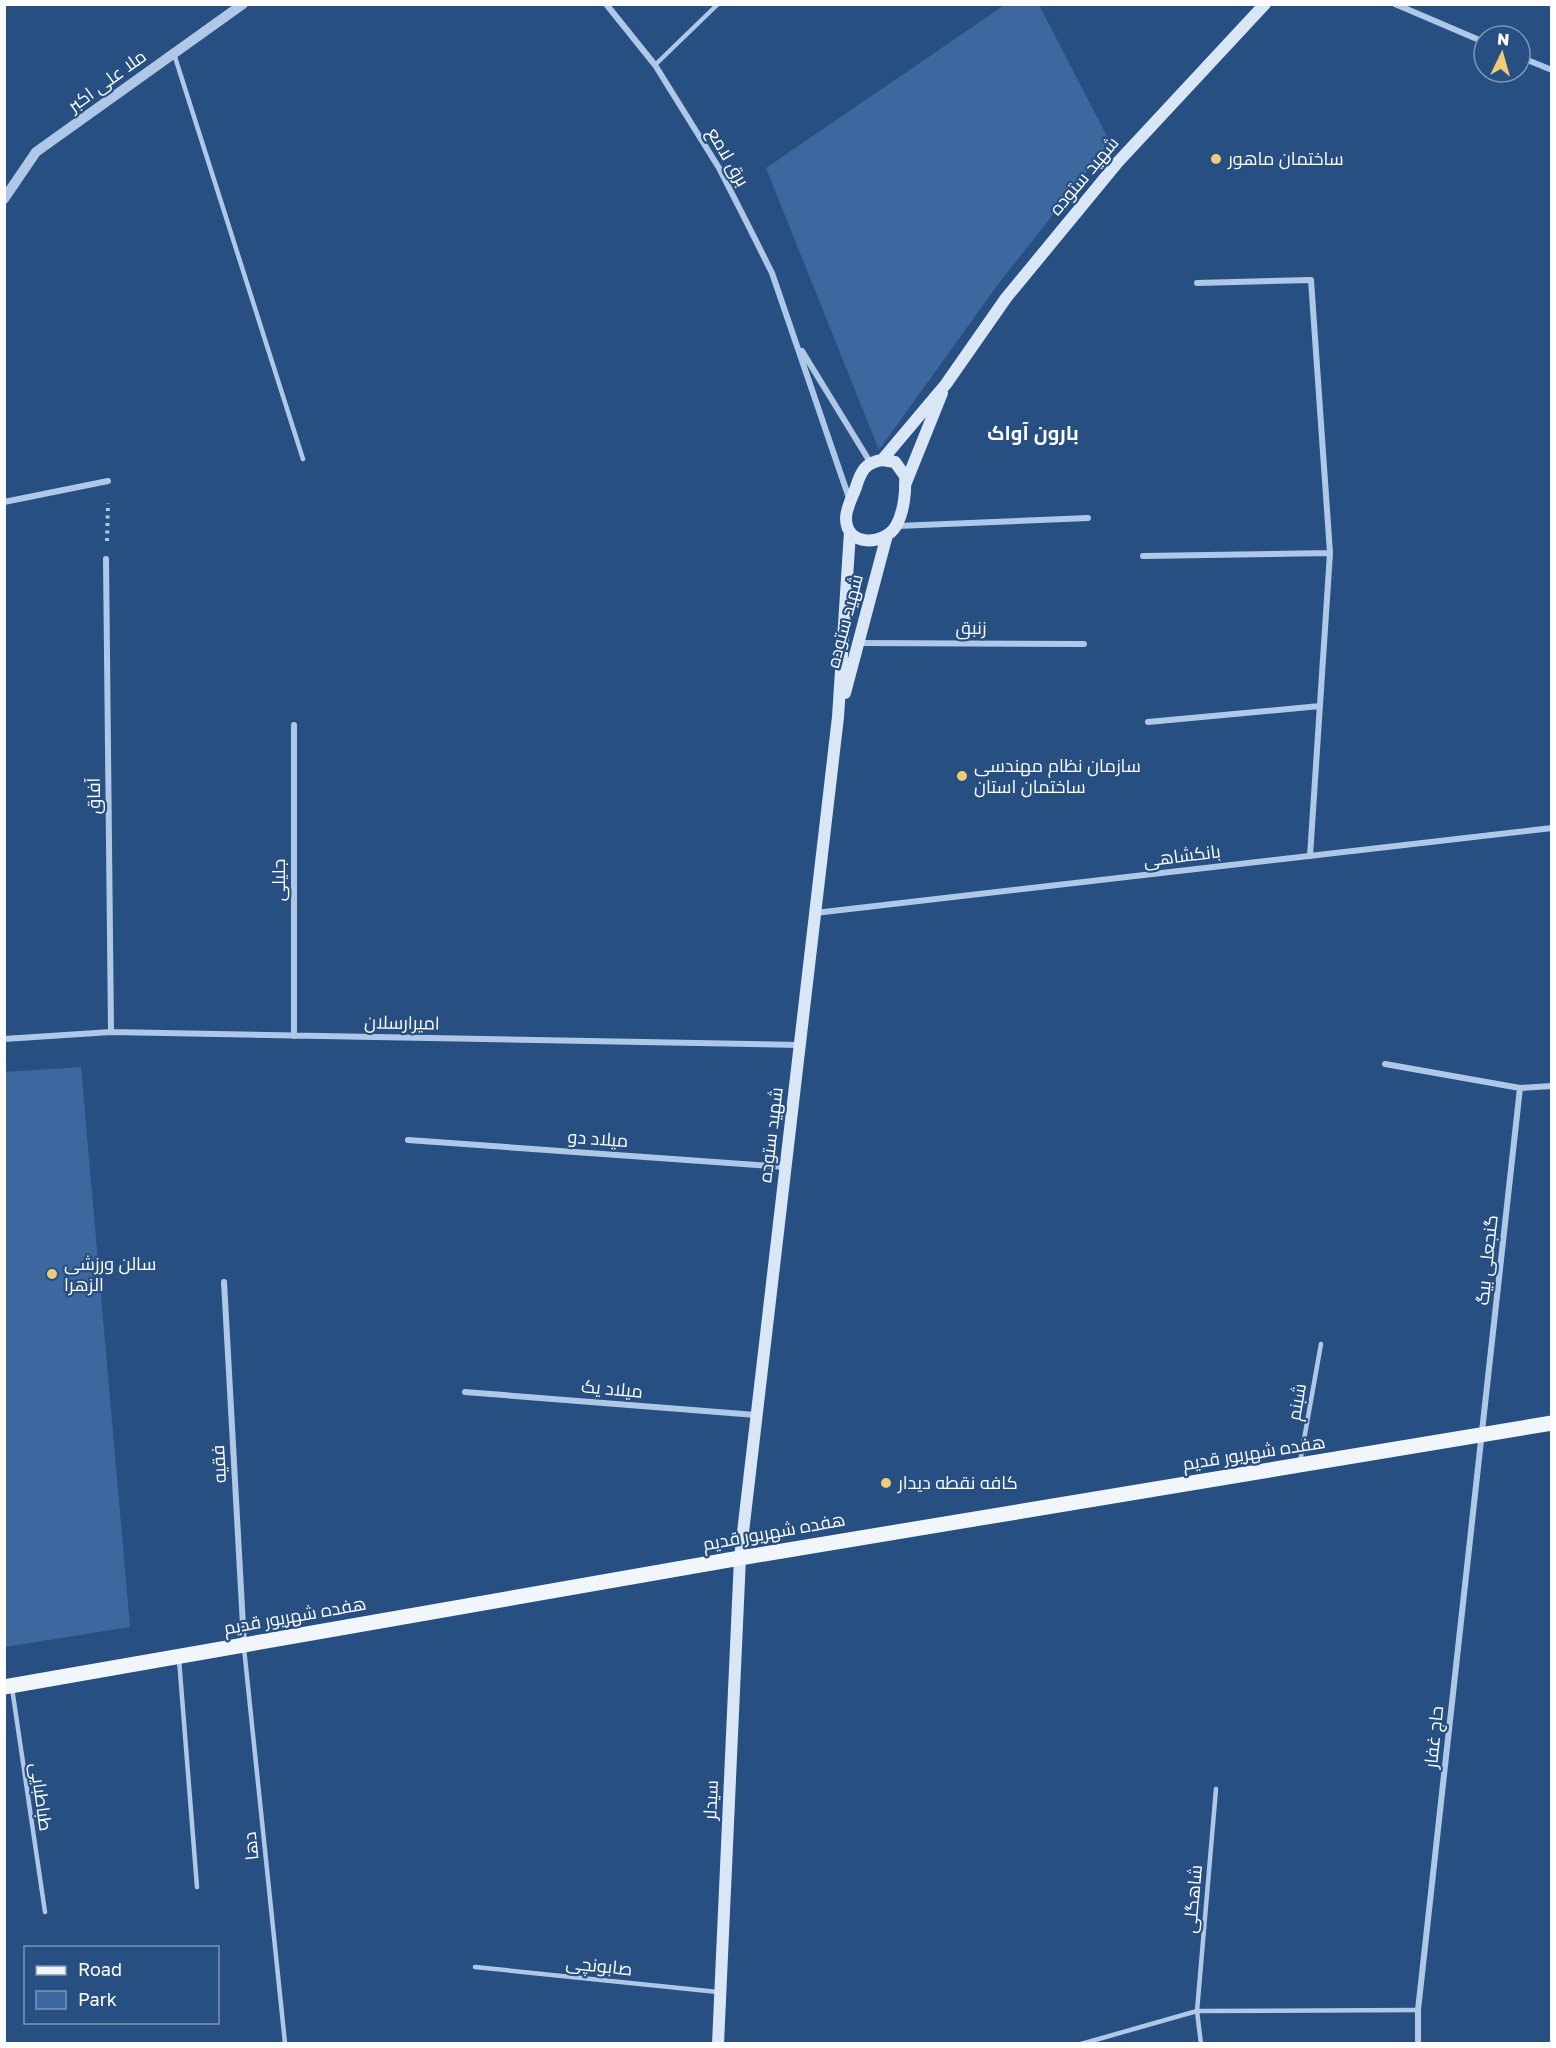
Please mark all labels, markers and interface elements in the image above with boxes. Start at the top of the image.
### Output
north arrow [1472,24,1532,84]
text: N [1496,29,1510,50]
street label: ملا علی اکبر [62,44,150,117]
street label: برق لامع [701,123,755,191]
street label: شهید ستوده [1044,132,1123,220]
place label: ساختمان ماهور [1227,147,1344,170]
marker: ساختمان ماهور [1209,152,1223,166]
district label: بارون آواک [987,420,1079,445]
street label: شهید ستوده [821,572,868,670]
street label: زنبق [956,616,986,640]
place label: سازمان نظام مهندسی ساختمان استان [974,754,1141,798]
marker: سازمان نظام مهندسی ساختمان استان [955,769,969,783]
street label: آفاق [82,777,106,815]
street label: بانکشاهی [1142,839,1222,872]
street label: جلیلی [267,859,290,901]
street label: امیرارسلان [364,1010,440,1035]
street label: شهید ستوده [753,1086,788,1184]
street label: میلاد دو [567,1125,629,1152]
street label: گنجعلی بیگ [1470,1214,1503,1306]
place label: سالن ورزشی الزهرا [64,1252,156,1296]
marker: سالن ورزشی الزهرا [45,1267,59,1281]
street label: میلاد یک [580,1374,644,1402]
street label: شبنم [1282,1382,1312,1422]
street label: هفده شهریور قدیم [1181,1430,1327,1476]
street label: فقیه [206,1444,230,1484]
place label: کافه نقطه دیدار [897,1471,1018,1494]
marker: کافه نقطه دیدار [879,1476,893,1490]
street label: هفده شهریور قدیم [701,1508,847,1556]
street label: هفده شهریور قدیم [222,1592,368,1640]
street label: حاج غفار [1419,1705,1449,1770]
street label: طباطبایی [25,1761,58,1833]
street label: سیدلر [698,1779,723,1822]
street label: دها [238,1831,262,1861]
street label: شاهگلی [1178,1864,1207,1934]
legend [24,1946,219,2024]
street label: صابونچی [564,1951,634,1981]
text: Road [78,1958,122,1980]
text: Park [78,1988,117,2010]

